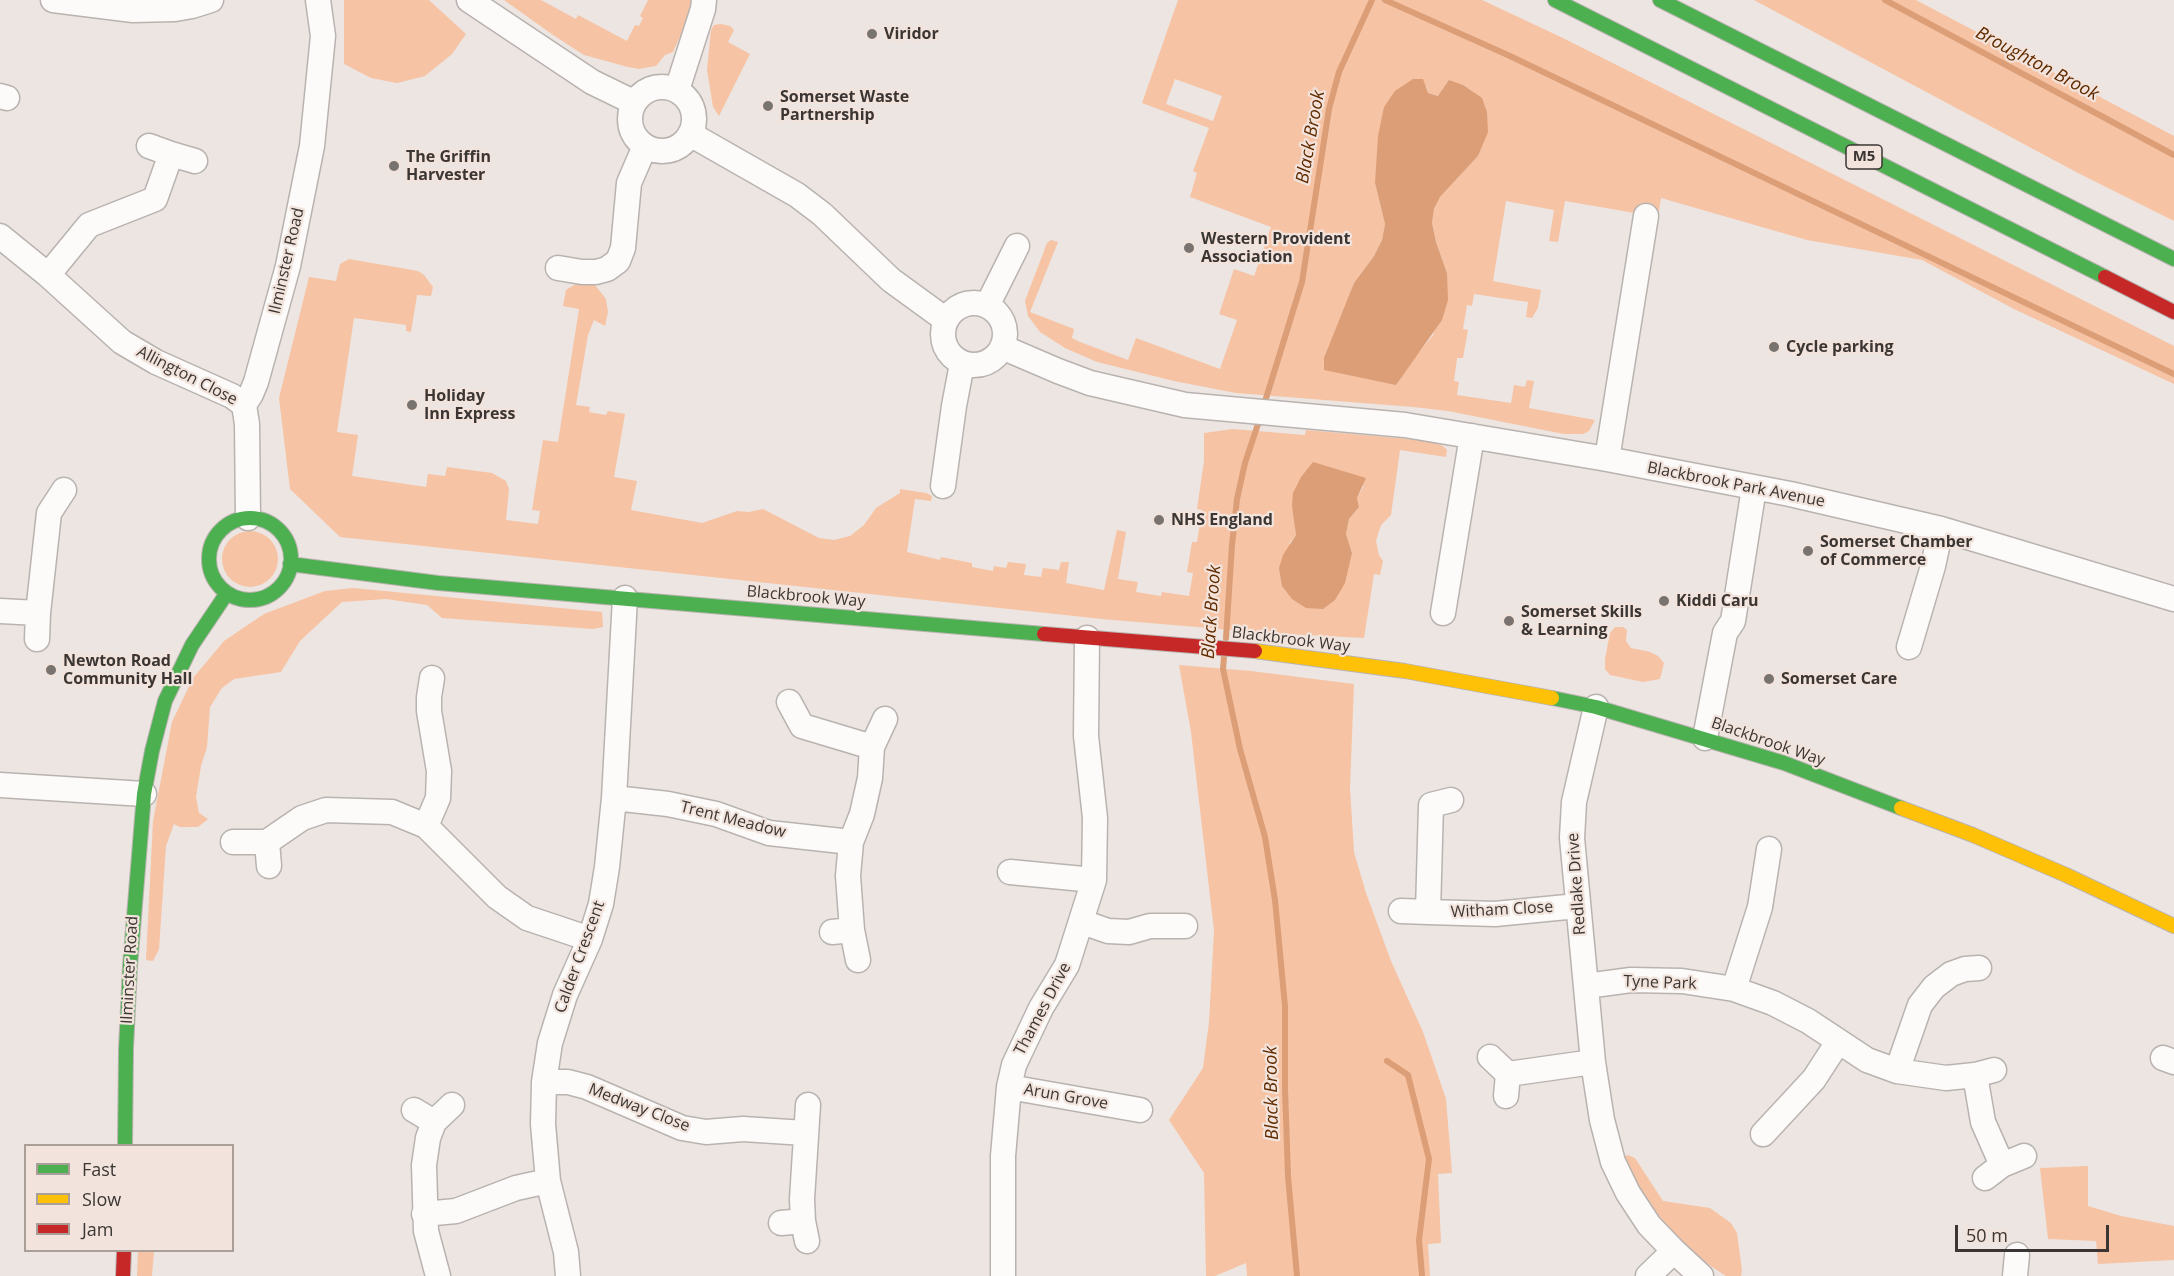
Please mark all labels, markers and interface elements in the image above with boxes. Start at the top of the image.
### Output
water label: Broughton Brook [1972,22,2102,106]
place label: Viridor [884,24,939,44]
marker: Viridor [865,27,879,41]
place label: Somerset Waste Partnership [780,87,909,125]
water label: Black Brook [1292,89,1330,185]
marker: Somerset Waste Partnership [761,99,775,113]
road number: M5 [1846,145,1882,169]
place label: The Griffin Harvester [406,147,491,185]
marker: The Griffin Harvester [387,159,401,173]
street label: Ilminster Road [265,206,309,316]
place label: Western Provident Association [1201,229,1350,267]
marker: Western Provident Association [1182,241,1196,255]
place label: Cycle parking [1786,337,1893,357]
marker: Cycle parking [1767,340,1781,354]
street label: Allington Close [133,342,241,410]
place label: Holiday Inn Express [424,386,515,424]
marker: Holiday Inn Express [405,398,419,412]
street label: Blackbrook Park Avenue [1645,458,1827,512]
place label: NHS England [1171,510,1273,530]
marker: NHS England [1152,513,1166,527]
place label: Somerset Chamber of Commerce [1820,532,1973,570]
marker: Somerset Chamber of Commerce [1801,544,1815,558]
water label: Black Brook [1198,564,1226,660]
street label: Blackbrook Way [746,582,866,612]
place label: Kiddi Caru [1676,591,1758,611]
marker: Kiddi Caru [1657,594,1671,608]
place label: Somerset Skills & Learning [1521,602,1642,640]
marker: Somerset Skills & Learning [1502,614,1516,628]
street label: Blackbrook Way [1231,623,1351,657]
place label: Newton Road Community Hall [63,651,192,689]
marker: Newton Road Community Hall [44,663,58,677]
place label: Somerset Care [1781,669,1897,689]
marker: Somerset Care [1762,672,1776,686]
street label: Blackbrook Way [1709,714,1827,770]
street label: Trent Meadow [678,798,788,842]
street label: Redlake Drive [1564,832,1590,936]
street label: Calder Crescent [551,898,609,1016]
street label: Witham Close [1450,898,1554,922]
street label: Ilminster Road [118,915,142,1025]
street label: Thames Drive [1011,959,1075,1059]
street label: Tyne Park [1623,972,1697,994]
water label: Black Brook [1260,1046,1284,1140]
street label: Medway Close [586,1080,692,1136]
street label: Arun Grove [1022,1080,1110,1114]
legend [24,1144,234,1252]
text: Fast [82,1157,116,1181]
text: Slow [82,1187,121,1211]
scale bar [1958,1213,2112,1251]
text: Jam [82,1217,114,1241]
text: 50 m [1966,1223,2008,1247]

